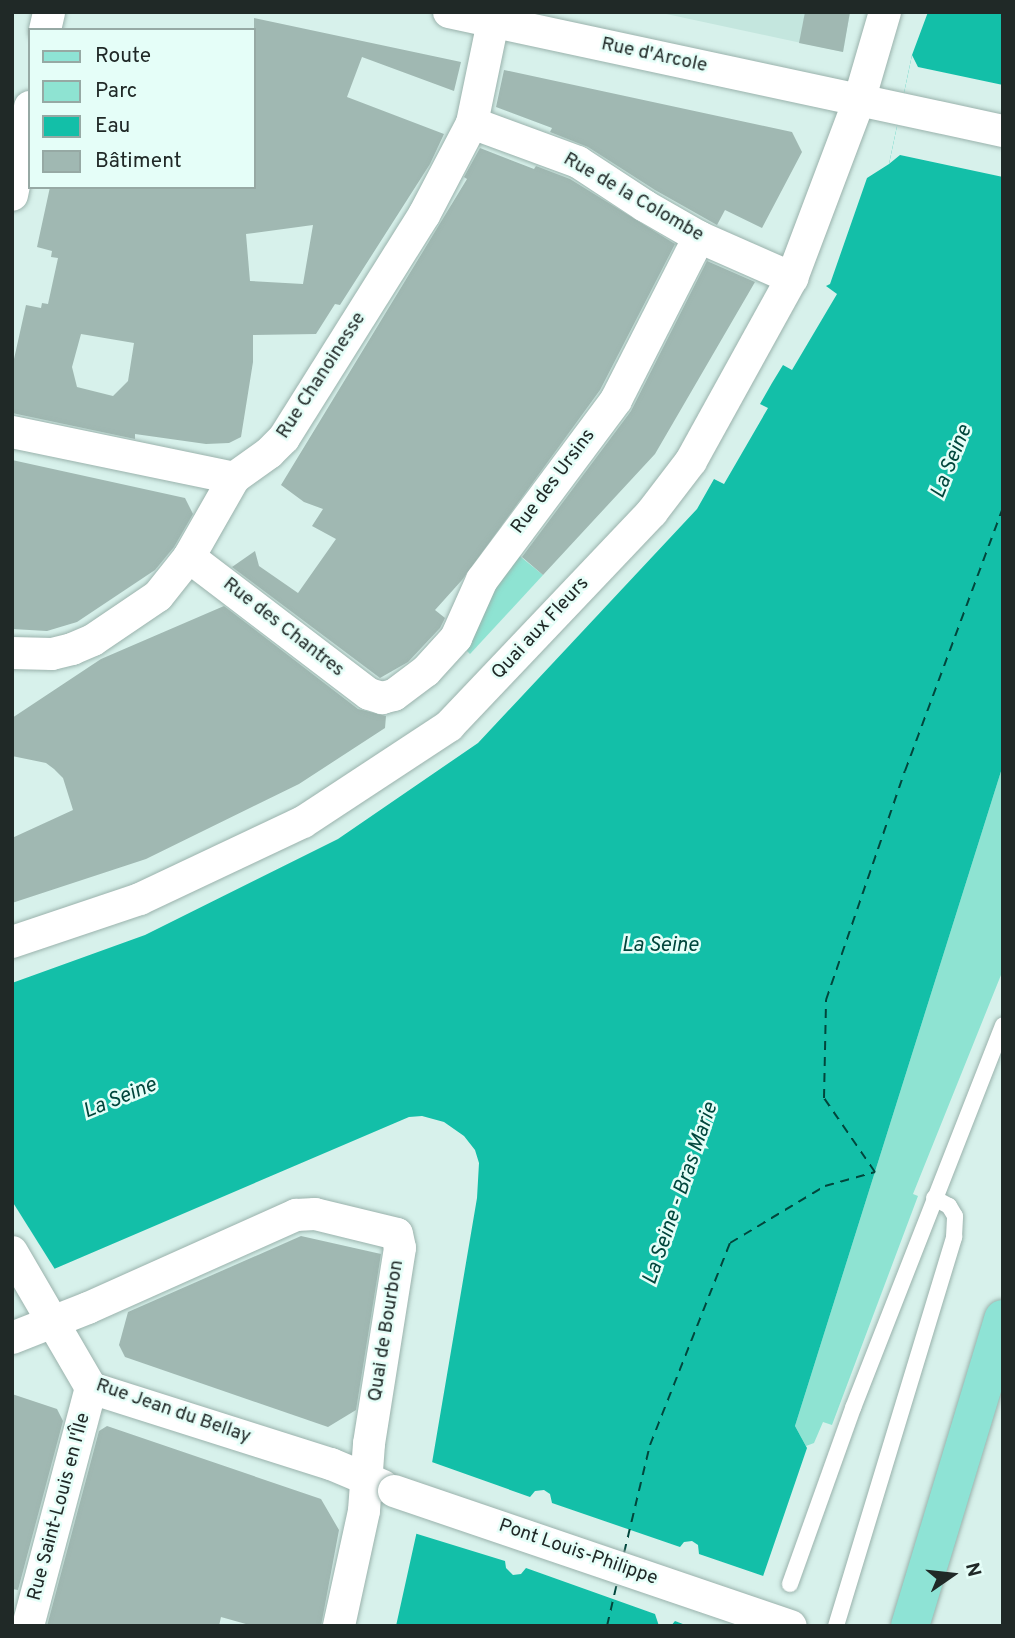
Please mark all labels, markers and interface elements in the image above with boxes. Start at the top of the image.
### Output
legend [28,28,256,189]
street label: Rue d'Arcole [599,34,709,78]
text: Route [95,43,151,70]
text: Parc [95,78,137,105]
text: Eau [95,113,130,140]
text: Bâtiment [95,148,182,175]
street label: Rue de la Colombe [559,149,707,247]
street label: Rue Chanoinesse [273,308,371,444]
water label: La Seine [926,422,978,502]
street label: Rue des Ursins [507,425,601,539]
street label: Quai aux Fleurs [488,573,594,685]
street label: Rue des Chantres [218,574,348,682]
water label: La Seine [622,933,698,959]
water label: La Seine [80,1073,160,1125]
water label: La Seine - Bras Marie [638,1100,724,1288]
street label: Quai de Bourbon [365,1259,409,1403]
street label: Rue Jean du Bellay [93,1375,253,1449]
street label: Rue Saint-Louis en l'Île [24,1411,96,1603]
street label: Pont Louis-Philippe [495,1515,661,1591]
north arrow [917,1540,987,1610]
text: N [959,1560,986,1579]

